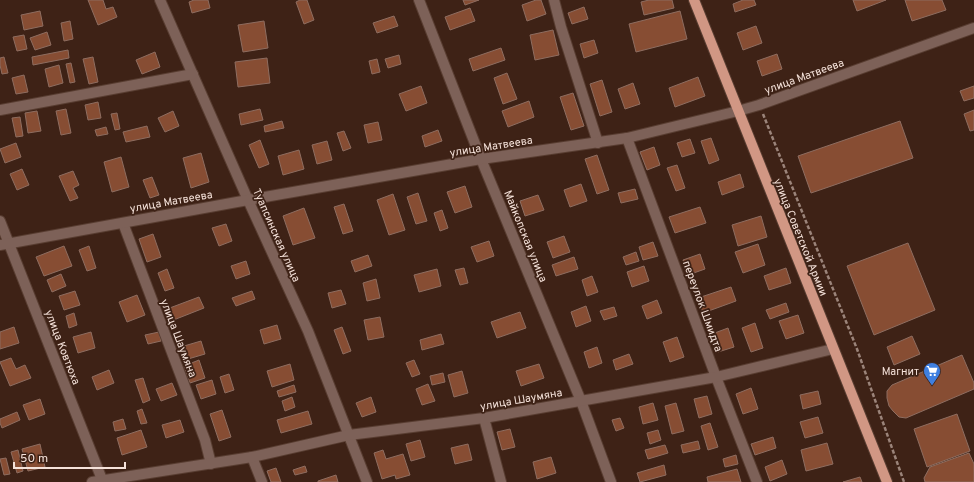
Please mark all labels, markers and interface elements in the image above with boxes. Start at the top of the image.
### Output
street label: улица Матвеева [763,56,846,98]
street label: улица Матвеева [449,133,534,160]
street label: улица Советской Армии [770,177,830,298]
street label: Туапсинская улица [249,187,303,284]
street label: улица Матвеева [129,188,214,216]
street label: Майкопская улица [500,188,550,285]
street label: переулок Шмидта [679,259,725,354]
street label: улица Шаумяна [157,297,200,380]
street label: улица Ковтюха [41,308,83,387]
supermarket icon: Магнит [922,361,942,386]
place label: Магнит [882,365,919,379]
street label: улица Шаумяна [479,386,564,414]
scale bar [14,444,125,470]
text: 50 m [20,451,48,467]

